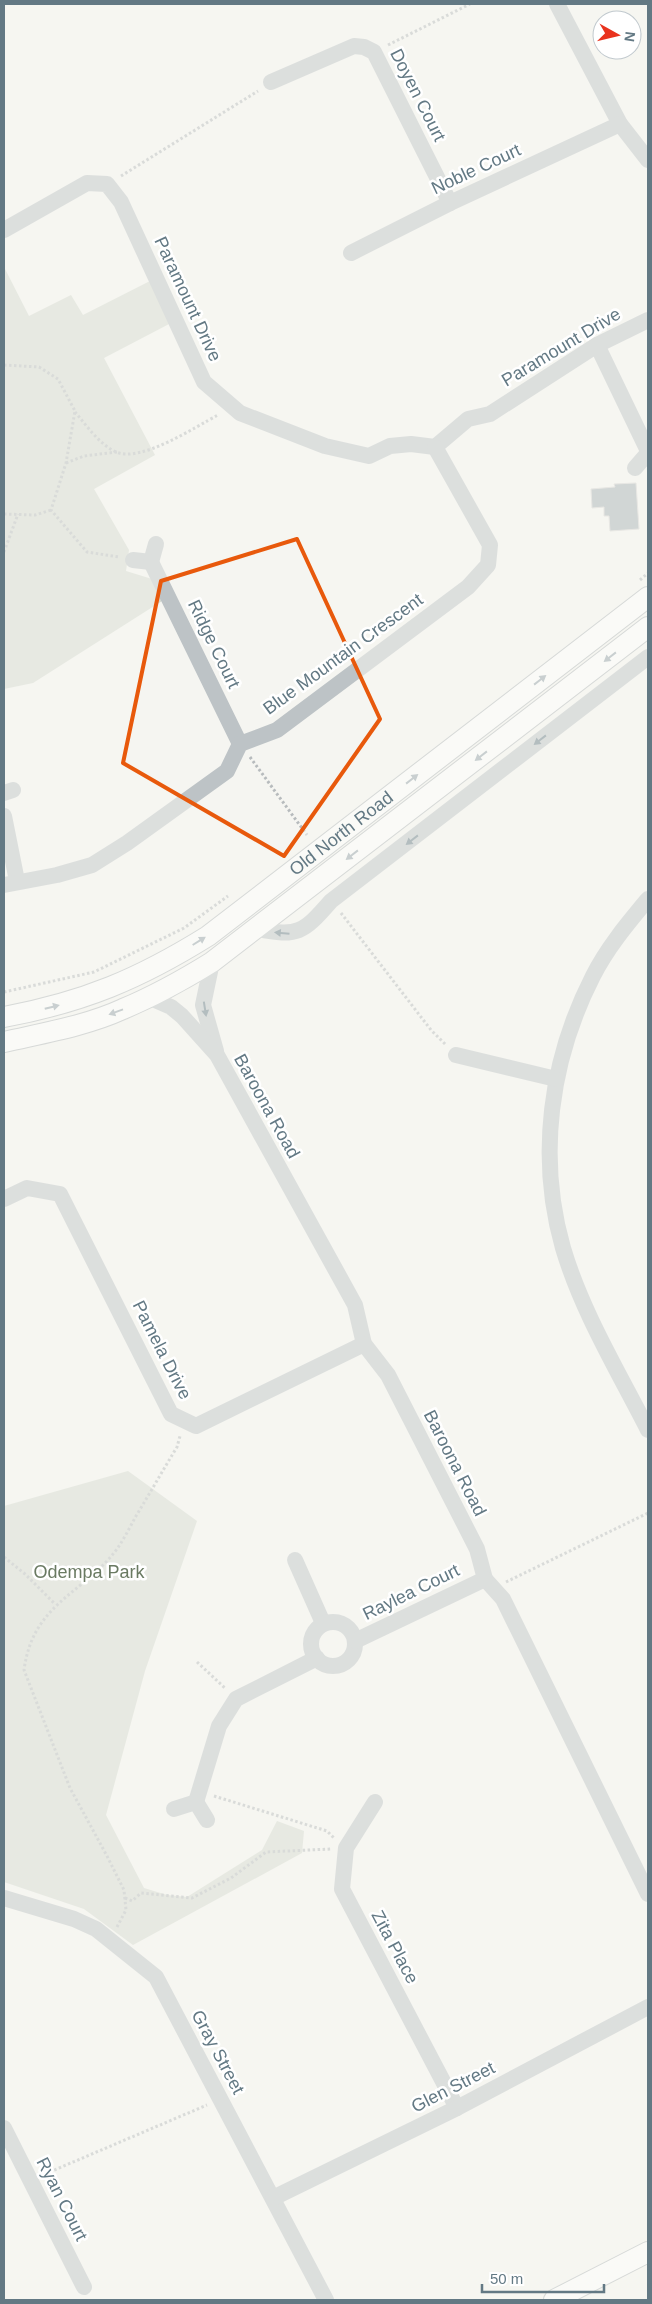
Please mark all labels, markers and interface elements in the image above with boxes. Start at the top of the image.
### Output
north arrow [592,10,642,60]
text: N [621,31,639,43]
street label: Doyen Court [386,45,450,145]
street label: Noble Court [428,140,524,198]
street label: Paramount Drive [150,234,226,364]
street label: Paramount Drive [498,304,624,390]
street label: Blue Mountain Crescent [259,589,427,719]
street label: Ridge Court [184,596,244,692]
one-way arrow [604,651,617,662]
one-way arrow [534,674,547,685]
one-way arrow [534,735,547,746]
one-way arrow [475,750,488,761]
one-way arrow [405,773,418,784]
street label: Old North Road [285,787,397,880]
one-way arrow [406,834,419,845]
one-way arrow [345,850,359,860]
one-way arrow [274,929,290,937]
one-way arrow [193,937,206,946]
one-way arrow [202,1001,210,1017]
one-way arrow [44,1003,59,1011]
one-way arrow [108,1009,123,1016]
street label: Baroona Road [230,1050,304,1162]
street label: Pamela Drive [129,1297,195,1403]
street label: Baroona Road [420,1407,490,1519]
street label: Raylea Court [359,1560,463,1624]
park label: Odempa Park [33,1562,146,1582]
street label: Zita Place [367,1907,423,1987]
street label: Gray Street [188,2007,248,2097]
street label: Glen Street [408,2057,498,2117]
street label: Ryan Court [32,2154,92,2244]
scale bar [482,2262,604,2294]
text: 50 m [490,2270,523,2287]

